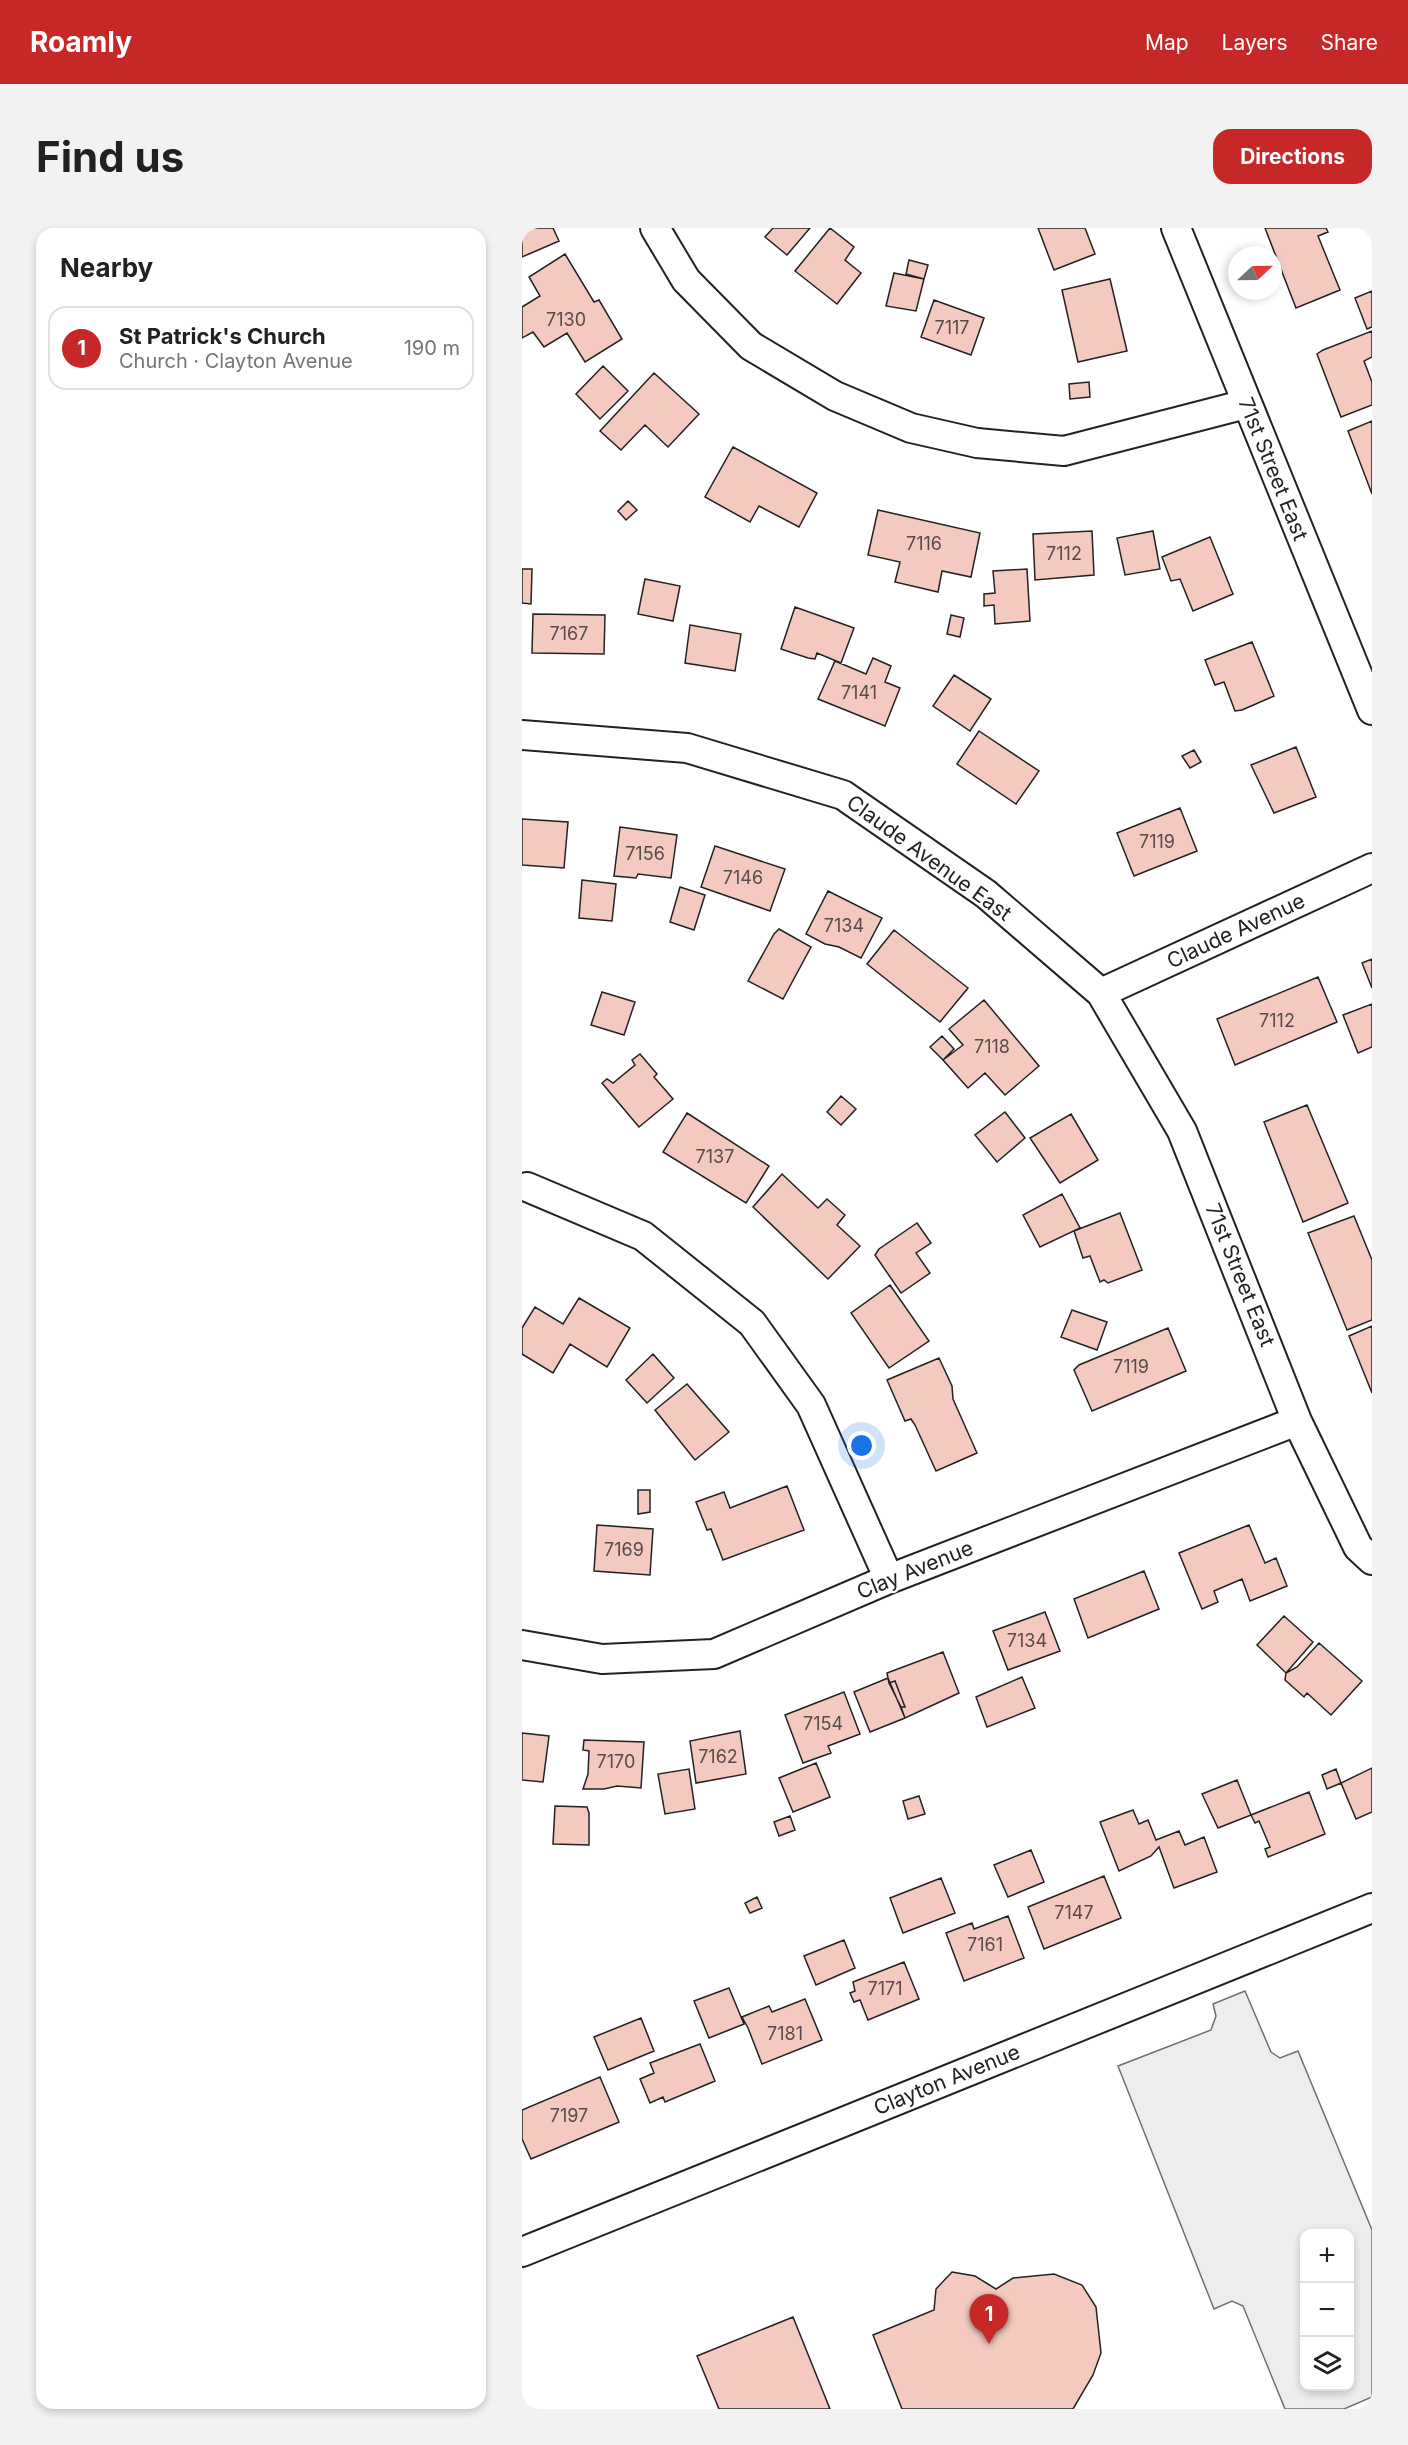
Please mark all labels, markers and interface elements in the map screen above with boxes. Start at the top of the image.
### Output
text: Roamly [30,25,132,59]
text: Map [1145,30,1189,55]
text: Layers [1222,30,1288,55]
text: Share [1321,30,1378,55]
button: Directions [1213,129,1372,184]
text: Find us [36,131,184,182]
north arrow [1228,246,1282,300]
text: Nearby [60,252,153,283]
house number: 7130 [546,309,586,330]
house number: 7117 [934,317,970,338]
text: St Patrick's Church [119,323,326,349]
text: 1 [77,336,86,360]
text: 190 m [404,336,460,360]
text: Church · Clayton Avenue [119,349,353,373]
street label: 71st Street East [1233,394,1314,544]
house number: 7116 [906,533,942,554]
house number: 7112 [1046,543,1082,564]
house number: 7167 [550,623,588,644]
house number: 7141 [841,682,877,703]
street label: Claude Avenue East [842,789,1017,926]
house number: 7119 [1139,831,1175,852]
house number: 7156 [625,843,665,864]
house number: 7146 [723,867,763,888]
street label: Claude Avenue [1163,888,1309,973]
house number: 7134 [824,915,864,936]
house number: 7112 [1259,1010,1295,1031]
house number: 7118 [974,1036,1010,1057]
house number: 7137 [696,1146,734,1167]
street label: 71st Street East [1200,1200,1281,1350]
house number: 7119 [1113,1356,1149,1377]
your location [847,1431,876,1460]
street label: Clay Avenue [853,1535,977,1604]
house number: 7169 [604,1539,644,1560]
house number: 7134 [1007,1630,1047,1651]
house number: 7154 [803,1713,843,1734]
house number: 7162 [698,1746,738,1767]
house number: 7170 [597,1751,635,1772]
house number: 7147 [1054,1902,1094,1923]
house number: 7161 [967,1934,1003,1955]
house number: 7171 [867,1978,903,1999]
house number: 7181 [767,2023,803,2044]
street label: Clayton Avenue [870,2039,1024,2120]
house number: 7197 [550,2105,588,2126]
map controls [1300,2229,1354,2391]
button: + [1300,2229,1354,2283]
button: − [1300,2283,1354,2337]
pin: 1 [970,2294,1008,2344]
button: layers [1300,2337,1354,2391]

